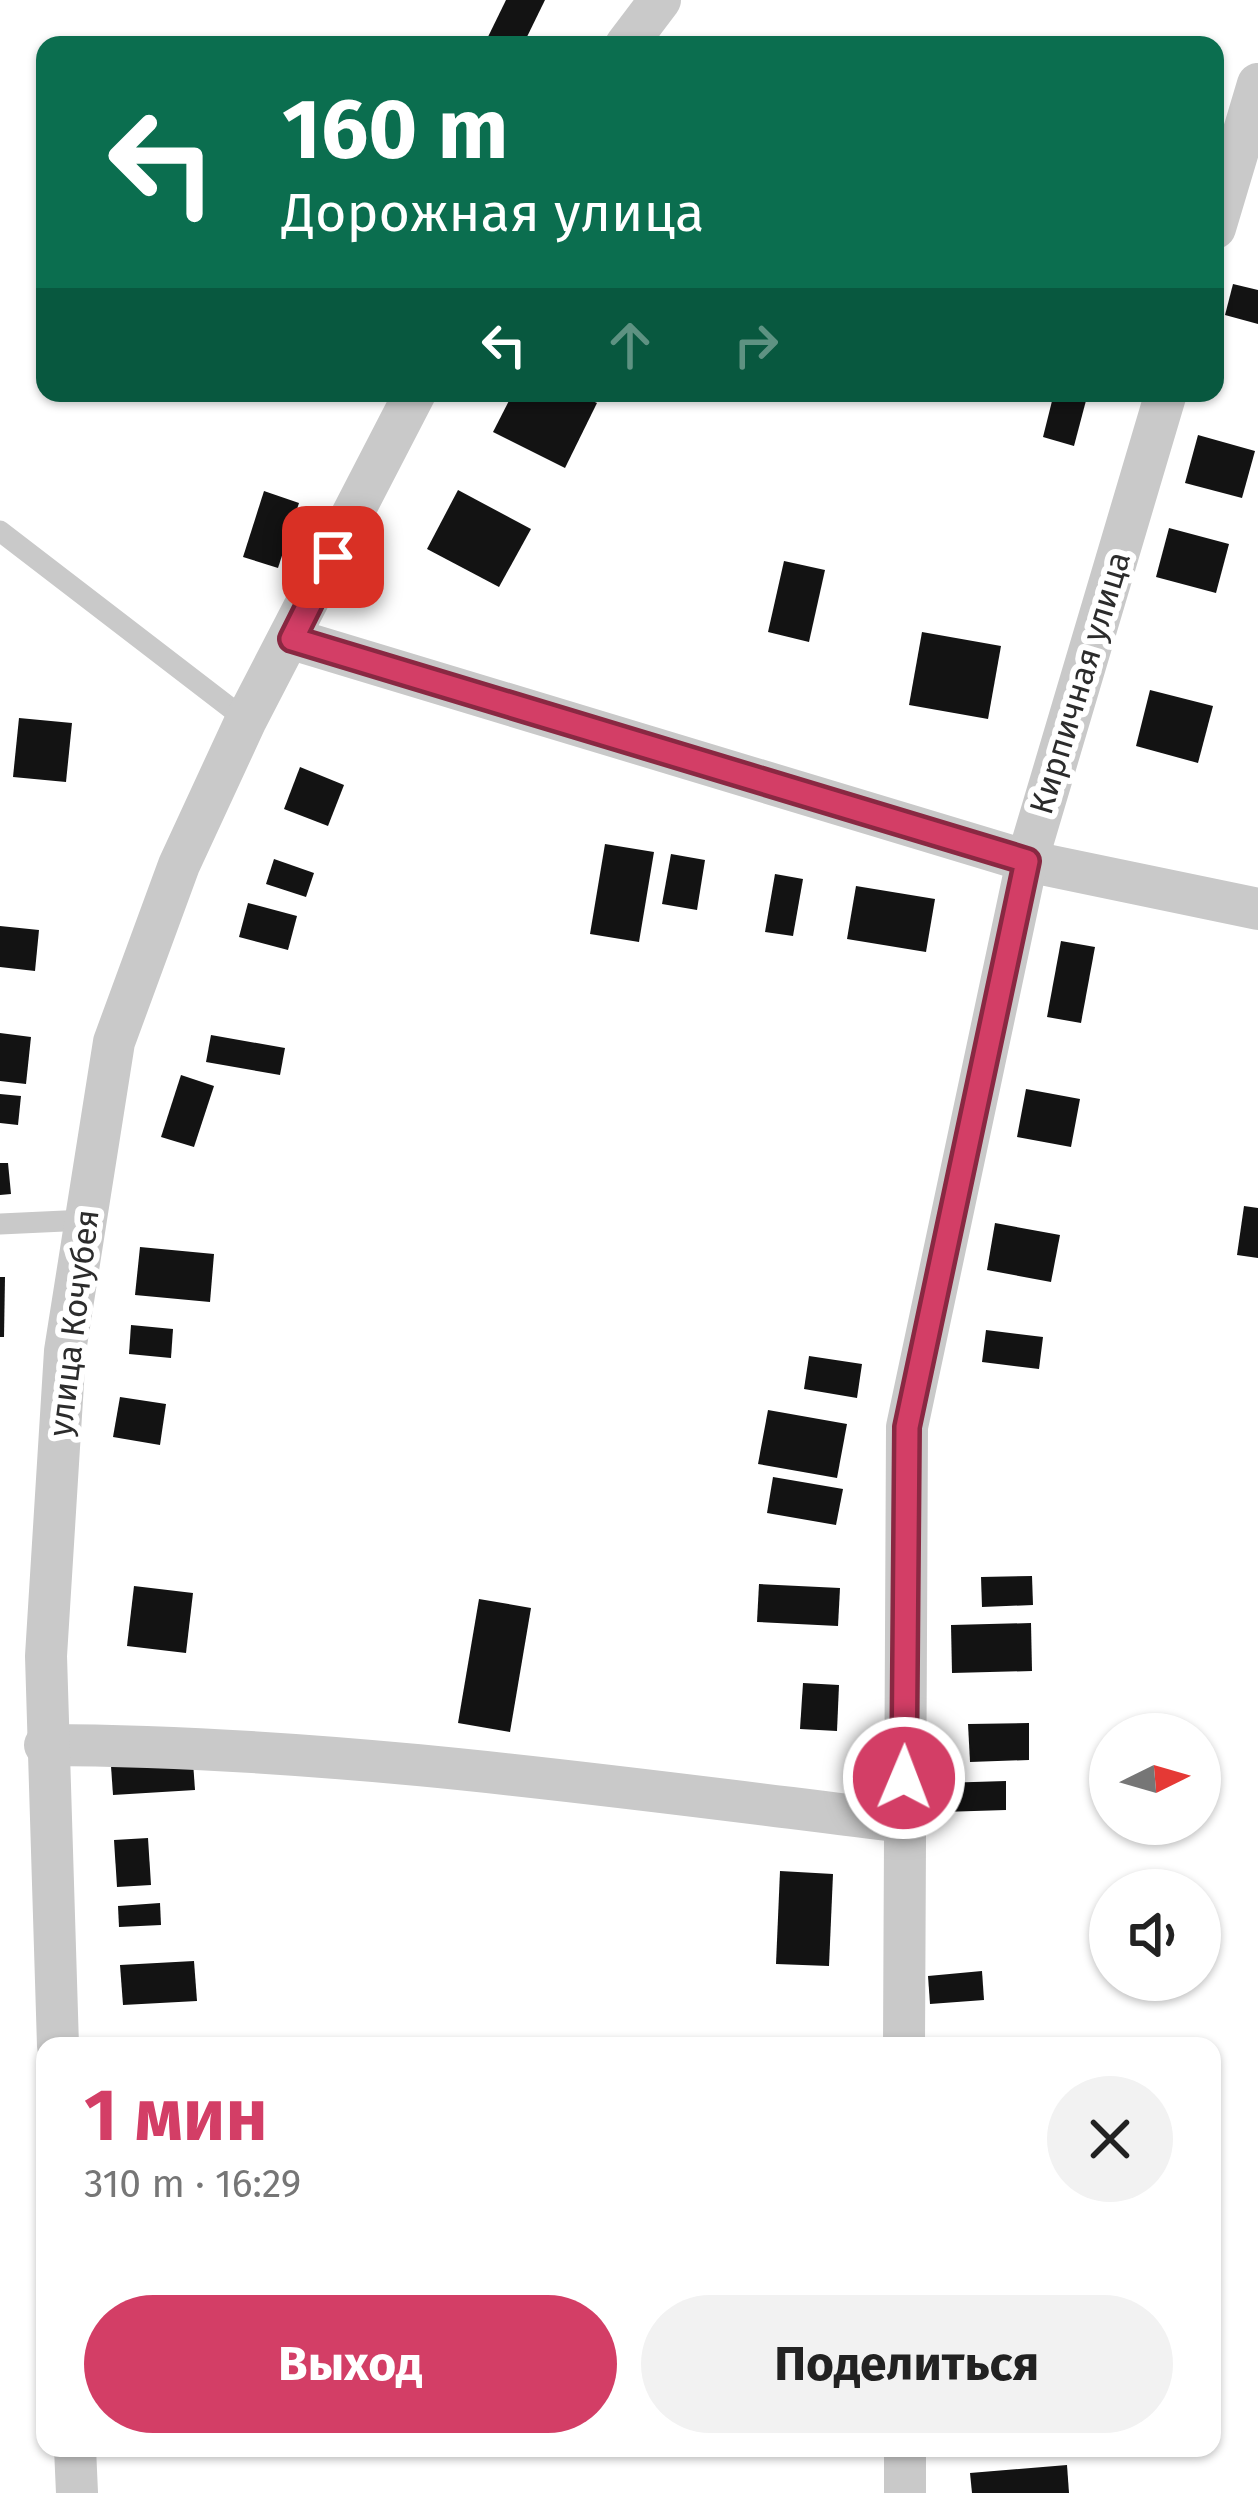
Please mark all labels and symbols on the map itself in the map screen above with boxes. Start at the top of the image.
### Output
pin [282,506,384,608]
street label: Кирпичная улица [1021,547,1139,819]
street label: улица Кочубея [40,1207,108,1439]
north arrow [1089,1713,1221,1845]
position arrow [841,1715,967,1841]

